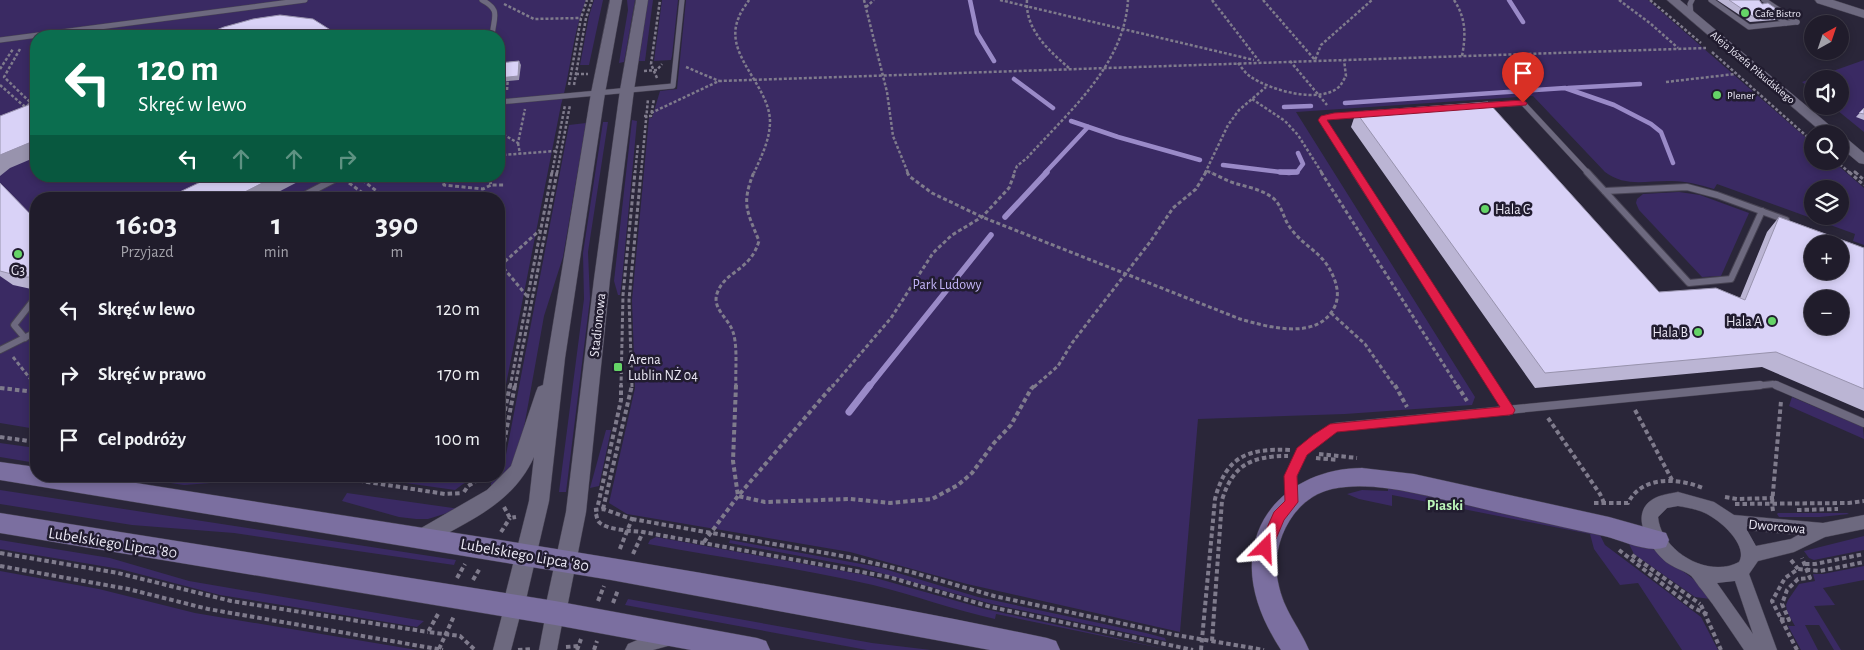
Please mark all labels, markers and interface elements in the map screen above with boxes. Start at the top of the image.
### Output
marker: Cafe Bistro [1739,7,1751,19]
place label: Cafe Bistro [1755,8,1801,19]
north arrow [1804,15,1849,60]
map controls [1804,15,1849,335]
street label: Aleja Józefa Piłsudskiego [1709,29,1797,106]
icon: left [55,50,120,115]
text: 120 m [138,52,219,87]
pin [1502,52,1544,103]
icon: arrive [1509,59,1537,87]
button: sound [1804,70,1849,115]
marker: Plener [1711,89,1723,101]
place label: Plener [1727,90,1755,101]
text: Skręć w lewo [138,93,247,115]
button: search [1804,125,1849,170]
icon: left [174,145,202,173]
icon: ahead [227,145,255,173]
icon: ahead [280,145,308,173]
icon: right [333,145,361,173]
button: layers [1804,180,1849,225]
marker: Hala C [1479,203,1491,215]
place label: Hala C [1495,203,1530,217]
text: 16:03 [117,210,177,240]
text: 1 [271,210,282,240]
text: 390 [375,210,418,240]
button: + [1804,235,1849,280]
text: Przyjazd [120,244,173,260]
text: min [264,244,289,260]
text: m [390,244,403,260]
marker: G3 [12,248,24,260]
place label: G3 [11,264,25,278]
park label: Park Ludowy [913,278,981,292]
button: − [1804,290,1849,335]
street label: Stadionowa [588,292,608,358]
icon: left [55,296,83,324]
text: Skręć w lewo [98,300,195,319]
text: 120 m [436,300,480,319]
place label: Hala A [1726,315,1762,329]
marker: Hala A [1766,315,1778,327]
place label: Hala B [1652,326,1688,340]
marker: Hala B [1692,326,1704,338]
place label: Arena Lublin NŻ 04 [628,353,698,383]
icon: right [55,361,83,389]
marker: Arena Lublin NŻ 04 [612,361,624,373]
text: Skręć w prawo [98,365,206,384]
text: 170 m [437,365,480,384]
icon: arrive [55,426,83,454]
text: Cel podróży [98,430,186,449]
text: 100 m [435,430,480,449]
district label: Piaski [1427,498,1463,513]
street label: Dworcowa [1748,518,1807,537]
position arrow [1238,521,1290,573]
street label: Lubelskiego Lipca '80 [47,525,178,561]
street label: Lubelskiego Lipca '80 [459,536,590,574]

